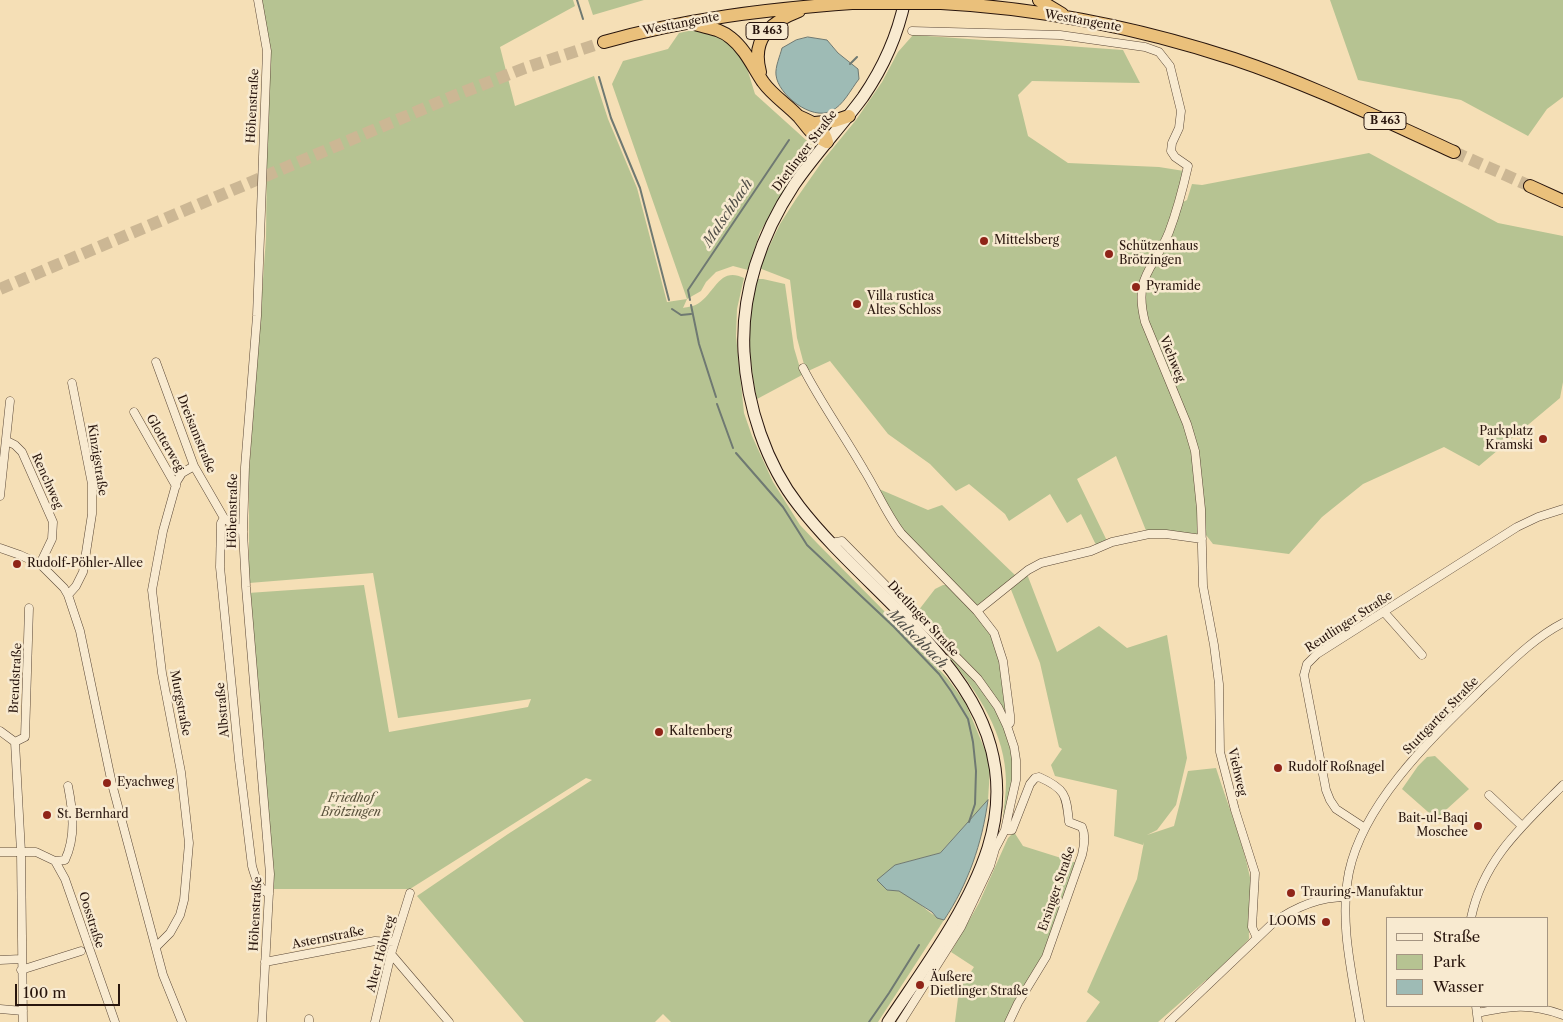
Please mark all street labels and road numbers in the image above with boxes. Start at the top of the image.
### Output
street label: Westtangente [1043,7,1123,35]
street label: Westtangente [641,10,721,38]
road number: B 463 [746,22,788,40]
street label: Höhenstraße [244,68,262,144]
street label: Dietlinger Straße [770,107,840,195]
road number: B 463 [1364,112,1406,130]
street label: Viehweg [1156,334,1188,384]
street label: Dreisamstraße [174,393,218,475]
street label: Glotterweg [143,412,187,474]
street label: Kinzigstraße [84,423,110,497]
street label: Renchweg [28,451,66,511]
street label: Höhenstraße [225,473,241,549]
street label: Dietlinger Straße [884,578,962,660]
street label: Reutlinger Straße [1303,588,1395,656]
street label: Brendstraße [7,642,25,714]
street label: Murgstraße [167,669,193,737]
street label: Stuttgarter Straße [1400,674,1482,758]
street label: Albstraße [213,682,233,738]
street label: Viehweg [1224,747,1250,797]
street label: Ersinger Straße [1036,845,1078,933]
street label: Höhenstraße [247,876,265,952]
street label: Oosstraße [75,890,107,950]
street label: Alter Höhweg [364,914,398,994]
street label: Asternstraße [291,924,365,952]

